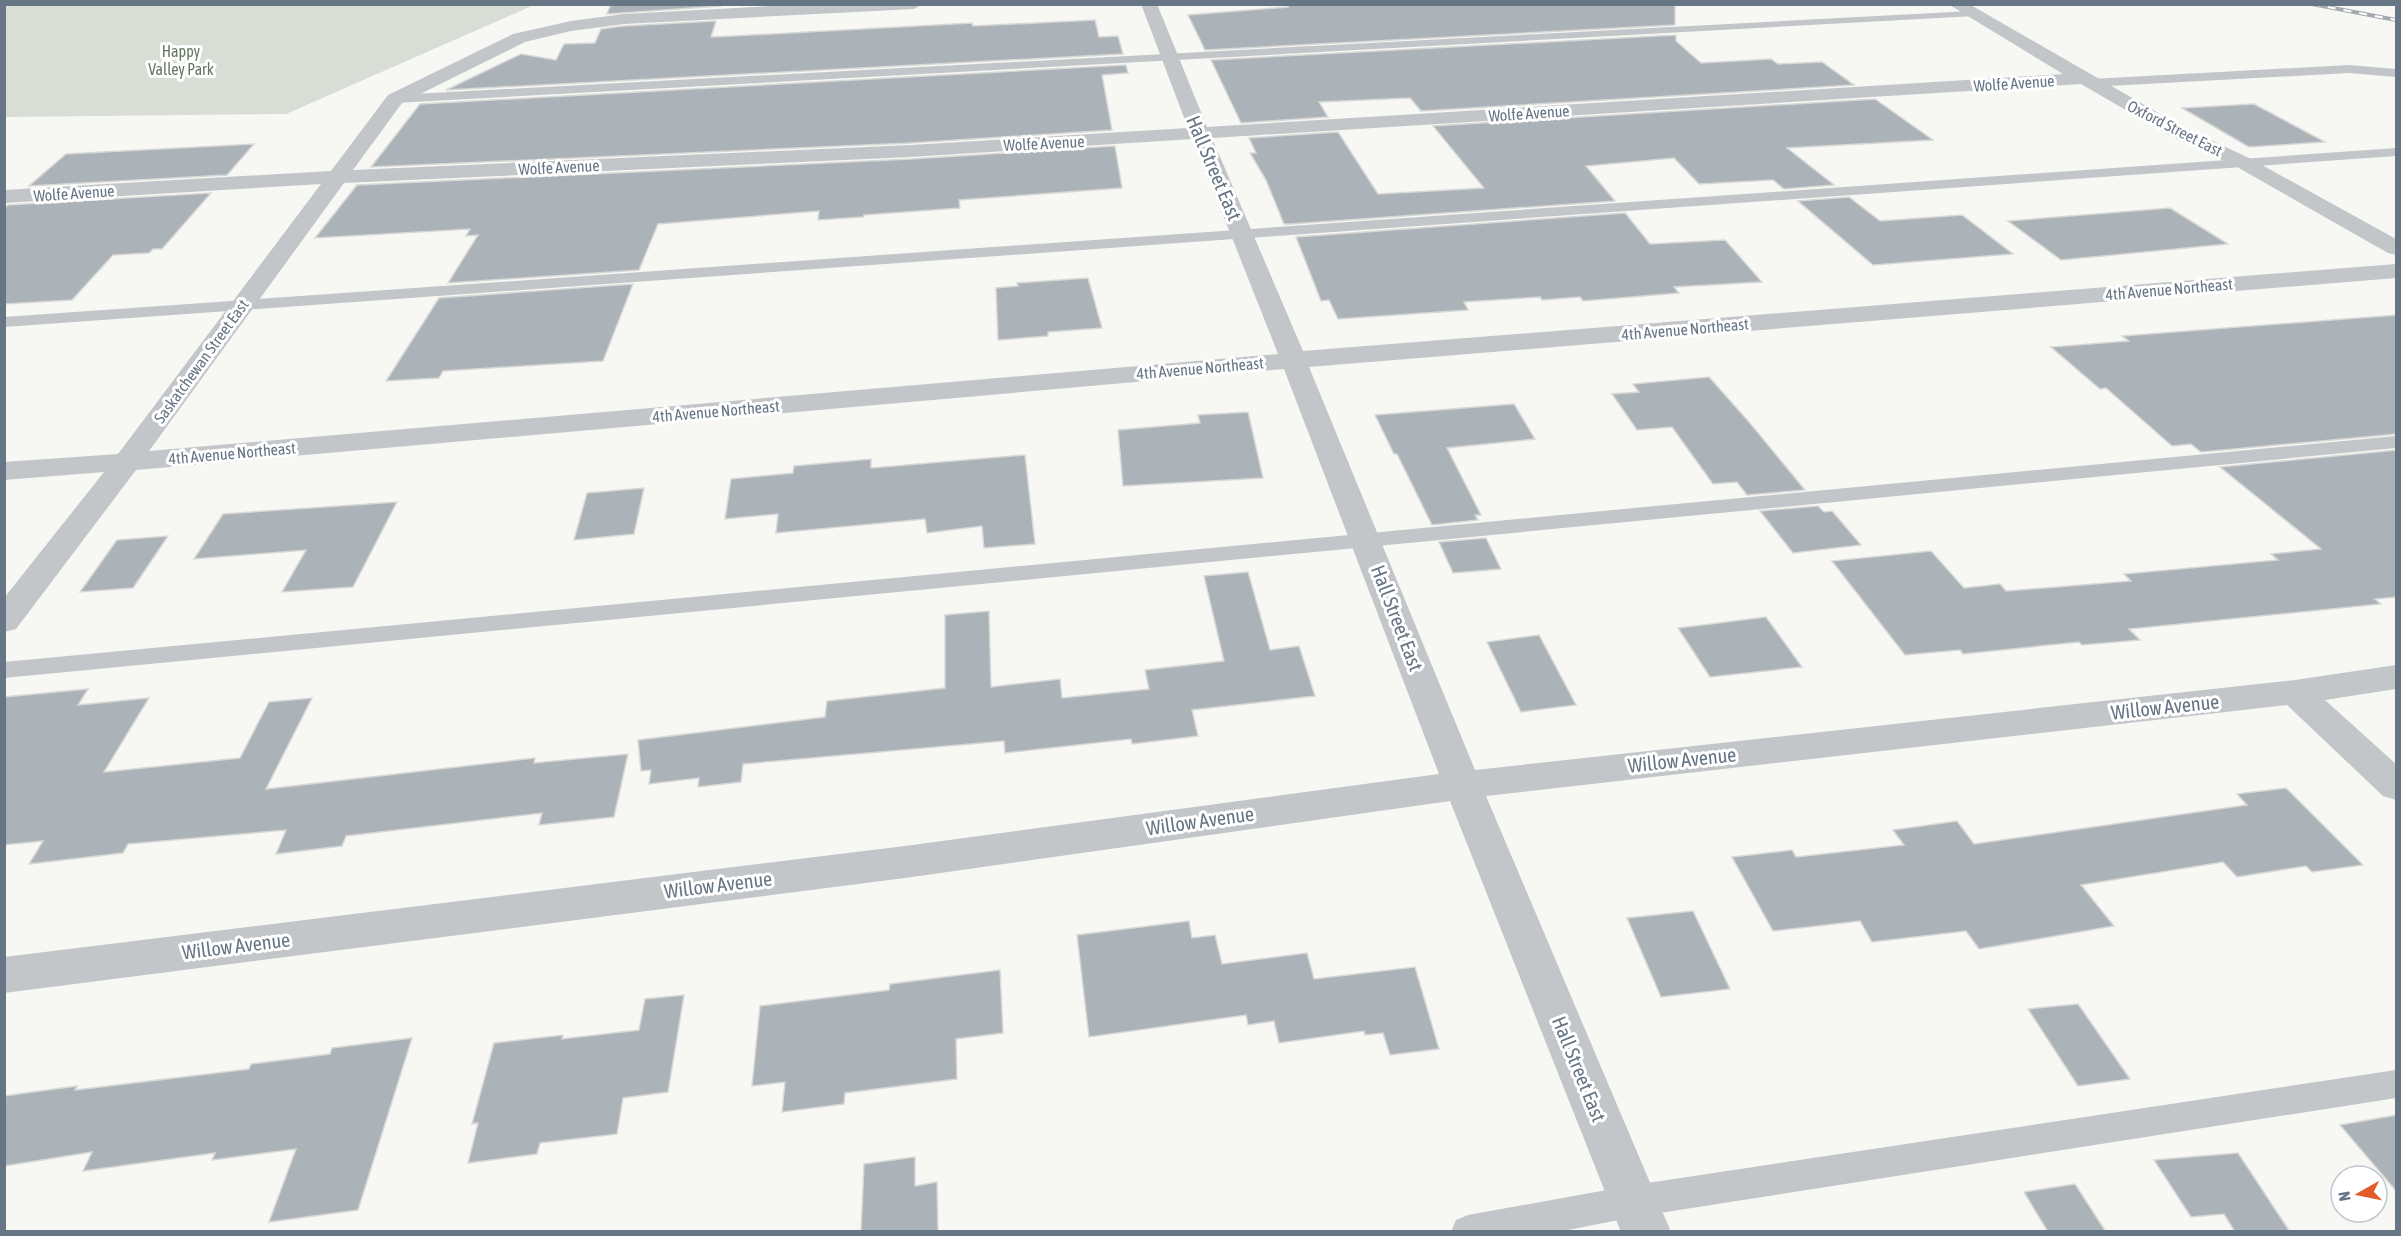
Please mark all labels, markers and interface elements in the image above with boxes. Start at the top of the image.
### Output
park label: Happy Valley Park [148,42,214,79]
street label: Wolfe Avenue [1973,71,2055,95]
street label: Oxford Street East [2125,96,2226,160]
street label: Wolfe Avenue [1488,101,1570,125]
street label: Hall Street East [1182,112,1247,224]
street label: Wolfe Avenue [1003,132,1085,154]
street label: Wolfe Avenue [518,156,600,178]
street label: Wolfe Avenue [33,181,115,205]
street label: 4th Avenue Northeast [2105,274,2234,304]
street label: Saskatchewan Street East [150,295,252,426]
street label: 4th Avenue Northeast [1621,314,1750,344]
street label: 4th Avenue Northeast [1136,353,1265,383]
street label: 4th Avenue Northeast [652,396,781,426]
street label: 4th Avenue Northeast [168,438,297,468]
street label: Hall Street East [1367,562,1428,674]
street label: Willow Avenue [2110,689,2220,724]
street label: Willow Avenue [1627,742,1737,777]
street label: Willow Avenue [1144,802,1255,839]
street label: Willow Avenue [663,866,773,903]
street label: Willow Avenue [181,927,291,964]
street label: Hall Street East [1548,1013,1611,1125]
north arrow [2329,1164,2389,1224]
text: N [2335,1190,2354,1202]

